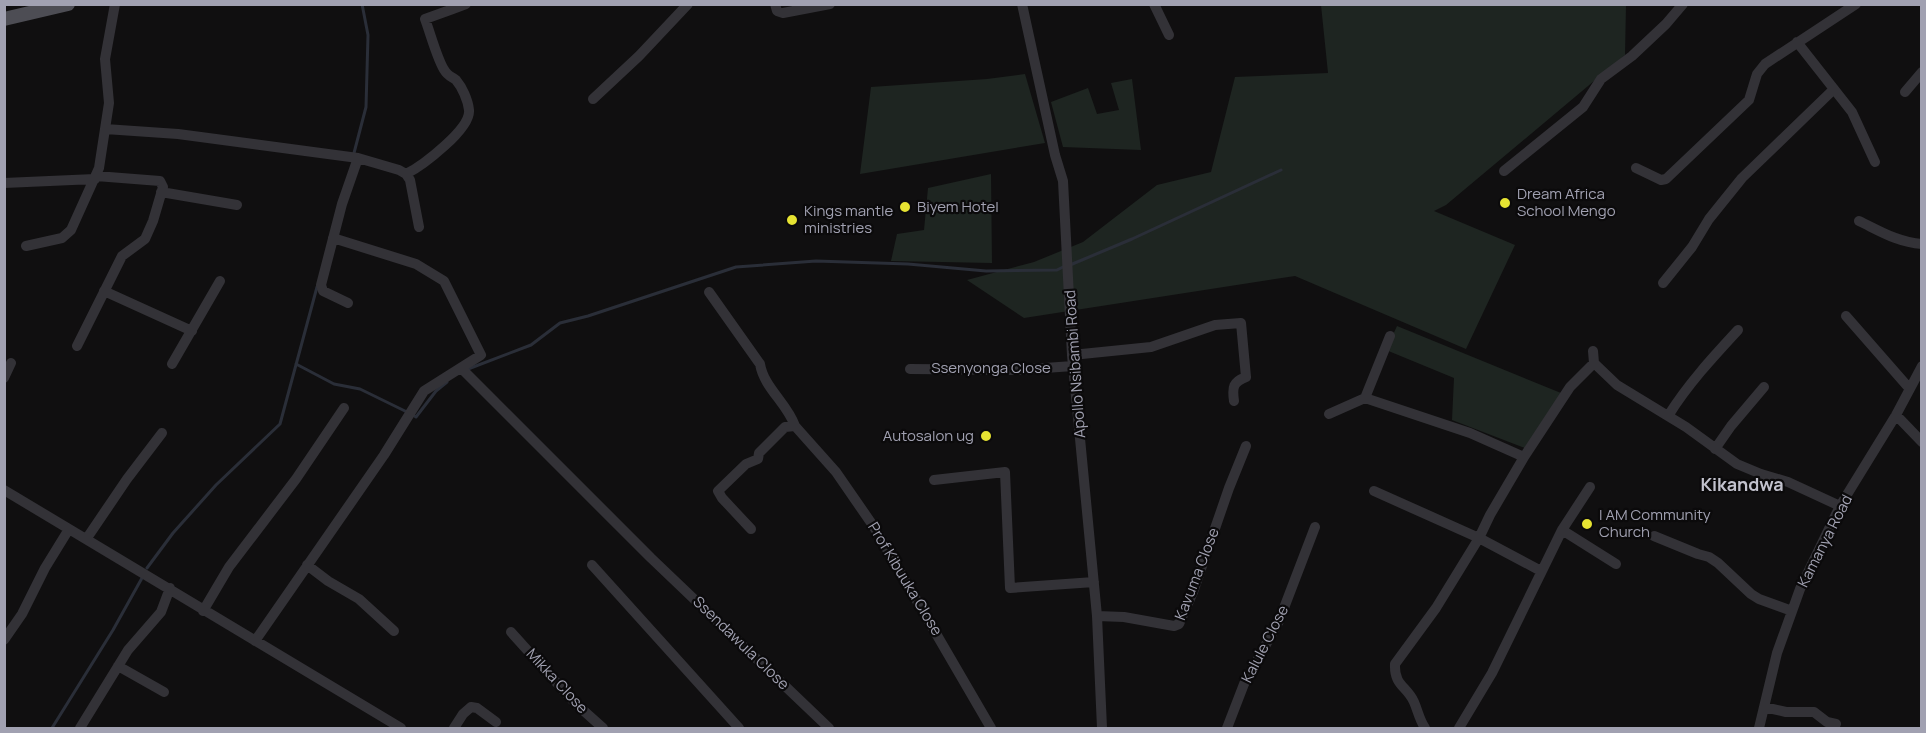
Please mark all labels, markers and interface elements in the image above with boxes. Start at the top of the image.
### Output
place label: Dream Africa School Mengo [1517,183,1616,221]
place label: Biyem Hotel [917,196,999,217]
marker: Dream Africa School Mengo [1498,196,1512,210]
place label: Kings mantle ministries [804,200,894,238]
marker: Biyem Hotel [898,200,912,214]
marker: Kings mantle ministries [785,213,799,227]
street label: Apollo Nsibambi Road [1059,289,1090,439]
street label: Ssenyonga Close [931,357,1051,378]
place label: Autosalon ug [883,425,974,446]
marker: Autosalon ug [979,429,993,443]
district label: Kikandwa [1700,472,1784,496]
street label: Kamanya Road [1792,491,1857,591]
place label: I AM Community Church [1599,504,1711,542]
marker: I AM Community Church [1580,517,1594,531]
street label: Prof Kibuuka Close [863,518,948,640]
street label: Kavuma Close [1169,524,1224,623]
street label: Ssendawula Close [689,591,794,694]
street label: Kalule Close [1236,601,1293,686]
street label: Mikka Close [522,644,593,718]

